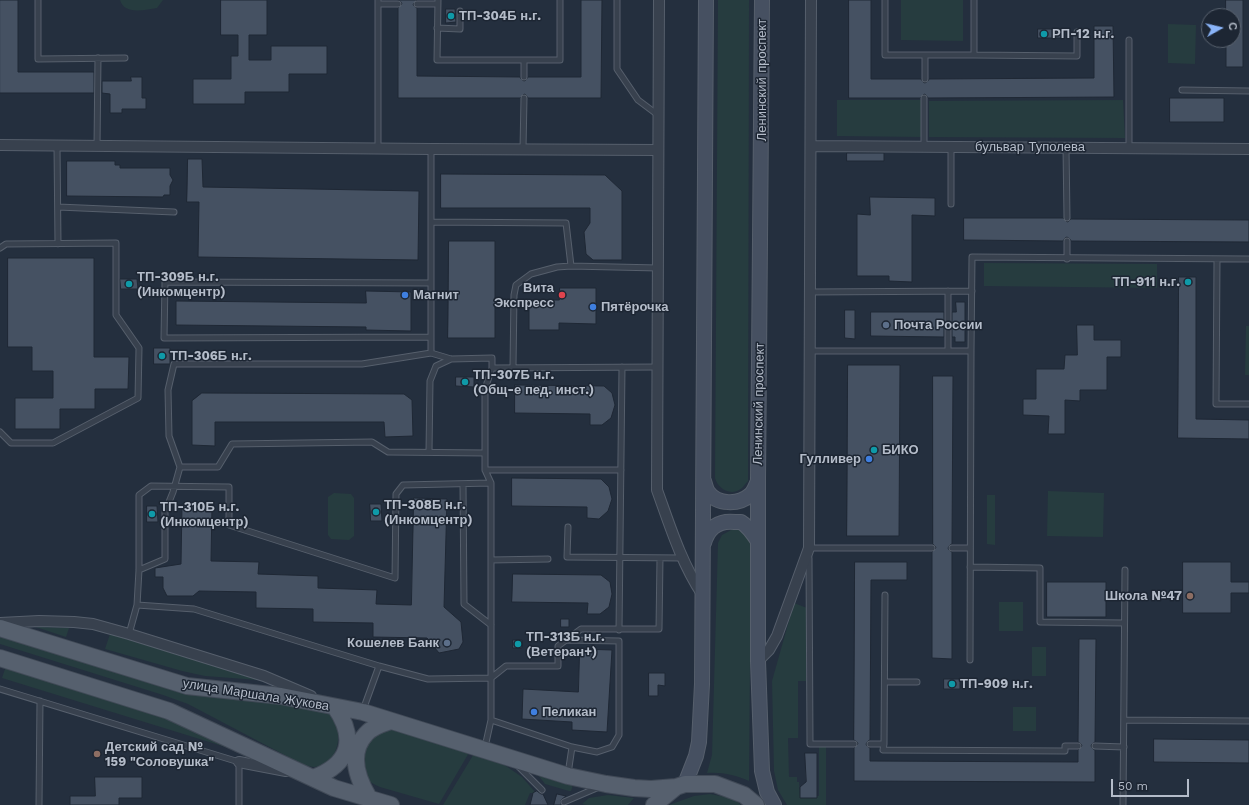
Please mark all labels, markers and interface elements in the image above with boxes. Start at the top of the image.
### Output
place label: ТП-304Б н.г. [459,8,541,24]
north arrow [1201,8,1241,48]
marker: ТП-304Б н.г. [446,11,456,21]
street label: Ленинский проспект [754,19,770,141]
text: С [1225,22,1239,31]
place label: РП-12 н.г. [1052,26,1114,42]
marker: РП-12 н.г. [1039,29,1049,39]
street label: бульвар Туполева [975,139,1085,155]
place label: ТП-309Б н.г. (Инкомцентр) [137,269,225,300]
place label: ТП-911 н.г. [1112,274,1180,290]
marker: ТП-911 н.г. [1183,277,1193,287]
marker: ТП-309Б н.г. (Инкомцентр) [124,279,134,289]
place label: Вита Экспресс [494,280,554,311]
place label: Магнит [413,287,459,303]
marker: Магнит [400,290,410,300]
marker: Вита Экспресс [557,290,567,300]
place label: Пятёрочка [601,299,668,315]
marker: Пятёрочка [588,302,598,312]
place label: Почта России [894,317,982,333]
marker: Почта России [881,320,891,330]
street label: Ленинский проспект [750,343,768,465]
place label: ТП-306Б н.г. [170,348,252,364]
marker: ТП-306Б н.г. [157,351,167,361]
place label: ТП-307Б н.г. (Общ-е пед. инст.) [473,367,594,398]
marker: ТП-307Б н.г. (Общ-е пед. инст.) [460,377,470,387]
place label: БИКО [882,442,919,458]
marker: БИКО [869,445,879,455]
place label: Гулливер [800,451,861,467]
marker: Гулливер [864,454,874,464]
place label: ТП-308Б н.г. (Инкомцентр) [384,497,472,528]
place label: ТП-310Б н.г. (Инкомцентр) [160,499,248,530]
marker: ТП-308Б н.г. (Инкомцентр) [371,507,381,517]
marker: ТП-310Б н.г. (Инкомцентр) [147,509,157,519]
place label: Школа №47 [1105,588,1182,604]
marker: Школа №47 [1185,591,1195,601]
place label: ТП-313Б н.г. (Ветеран+) [526,629,605,660]
place label: Кошелев Банк [347,635,439,651]
marker: Кошелев Банк [442,638,452,648]
marker: ТП-313Б н.г. (Ветеран+) [513,639,523,649]
street label: улица Маршала Жукова [182,676,330,714]
place label: ТП-909 н.г. [960,676,1033,692]
marker: ТП-909 н.г. [947,679,957,689]
place label: Пеликан [542,704,596,720]
marker: Пеликан [529,707,539,717]
place label: Детский сад № 159 "Соловушка" [105,739,214,770]
marker: Детский сад № 159 "Соловушка" [92,749,102,759]
scale bar [1113,771,1191,797]
text: 50 m [1118,779,1148,793]

